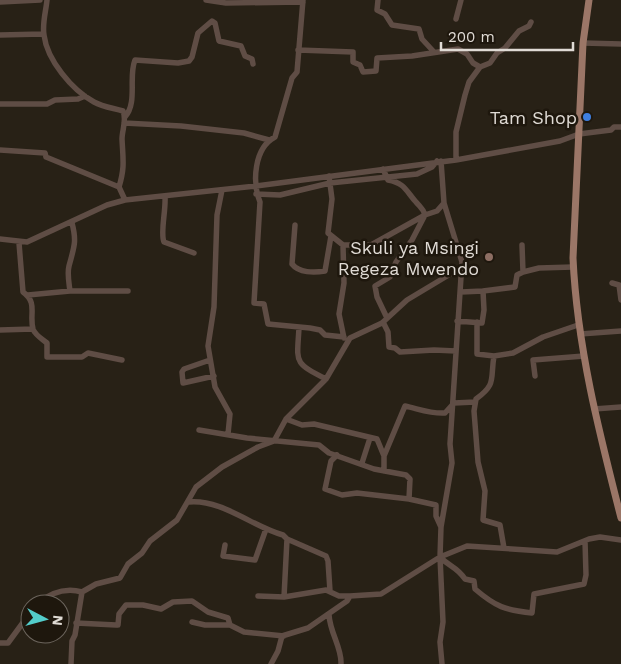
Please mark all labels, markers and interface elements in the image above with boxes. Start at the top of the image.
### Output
scale bar [441,20,574,52]
text: 200 m [448,28,495,46]
place label: Tam Shop [490,107,577,128]
marker: Tam Shop [581,111,593,123]
place label: Skuli ya Msingi Regeza Mwendo [338,237,479,279]
marker: Skuli ya Msingi Regeza Mwendo [483,251,495,263]
north arrow [20,594,70,644]
text: N [49,614,66,626]

